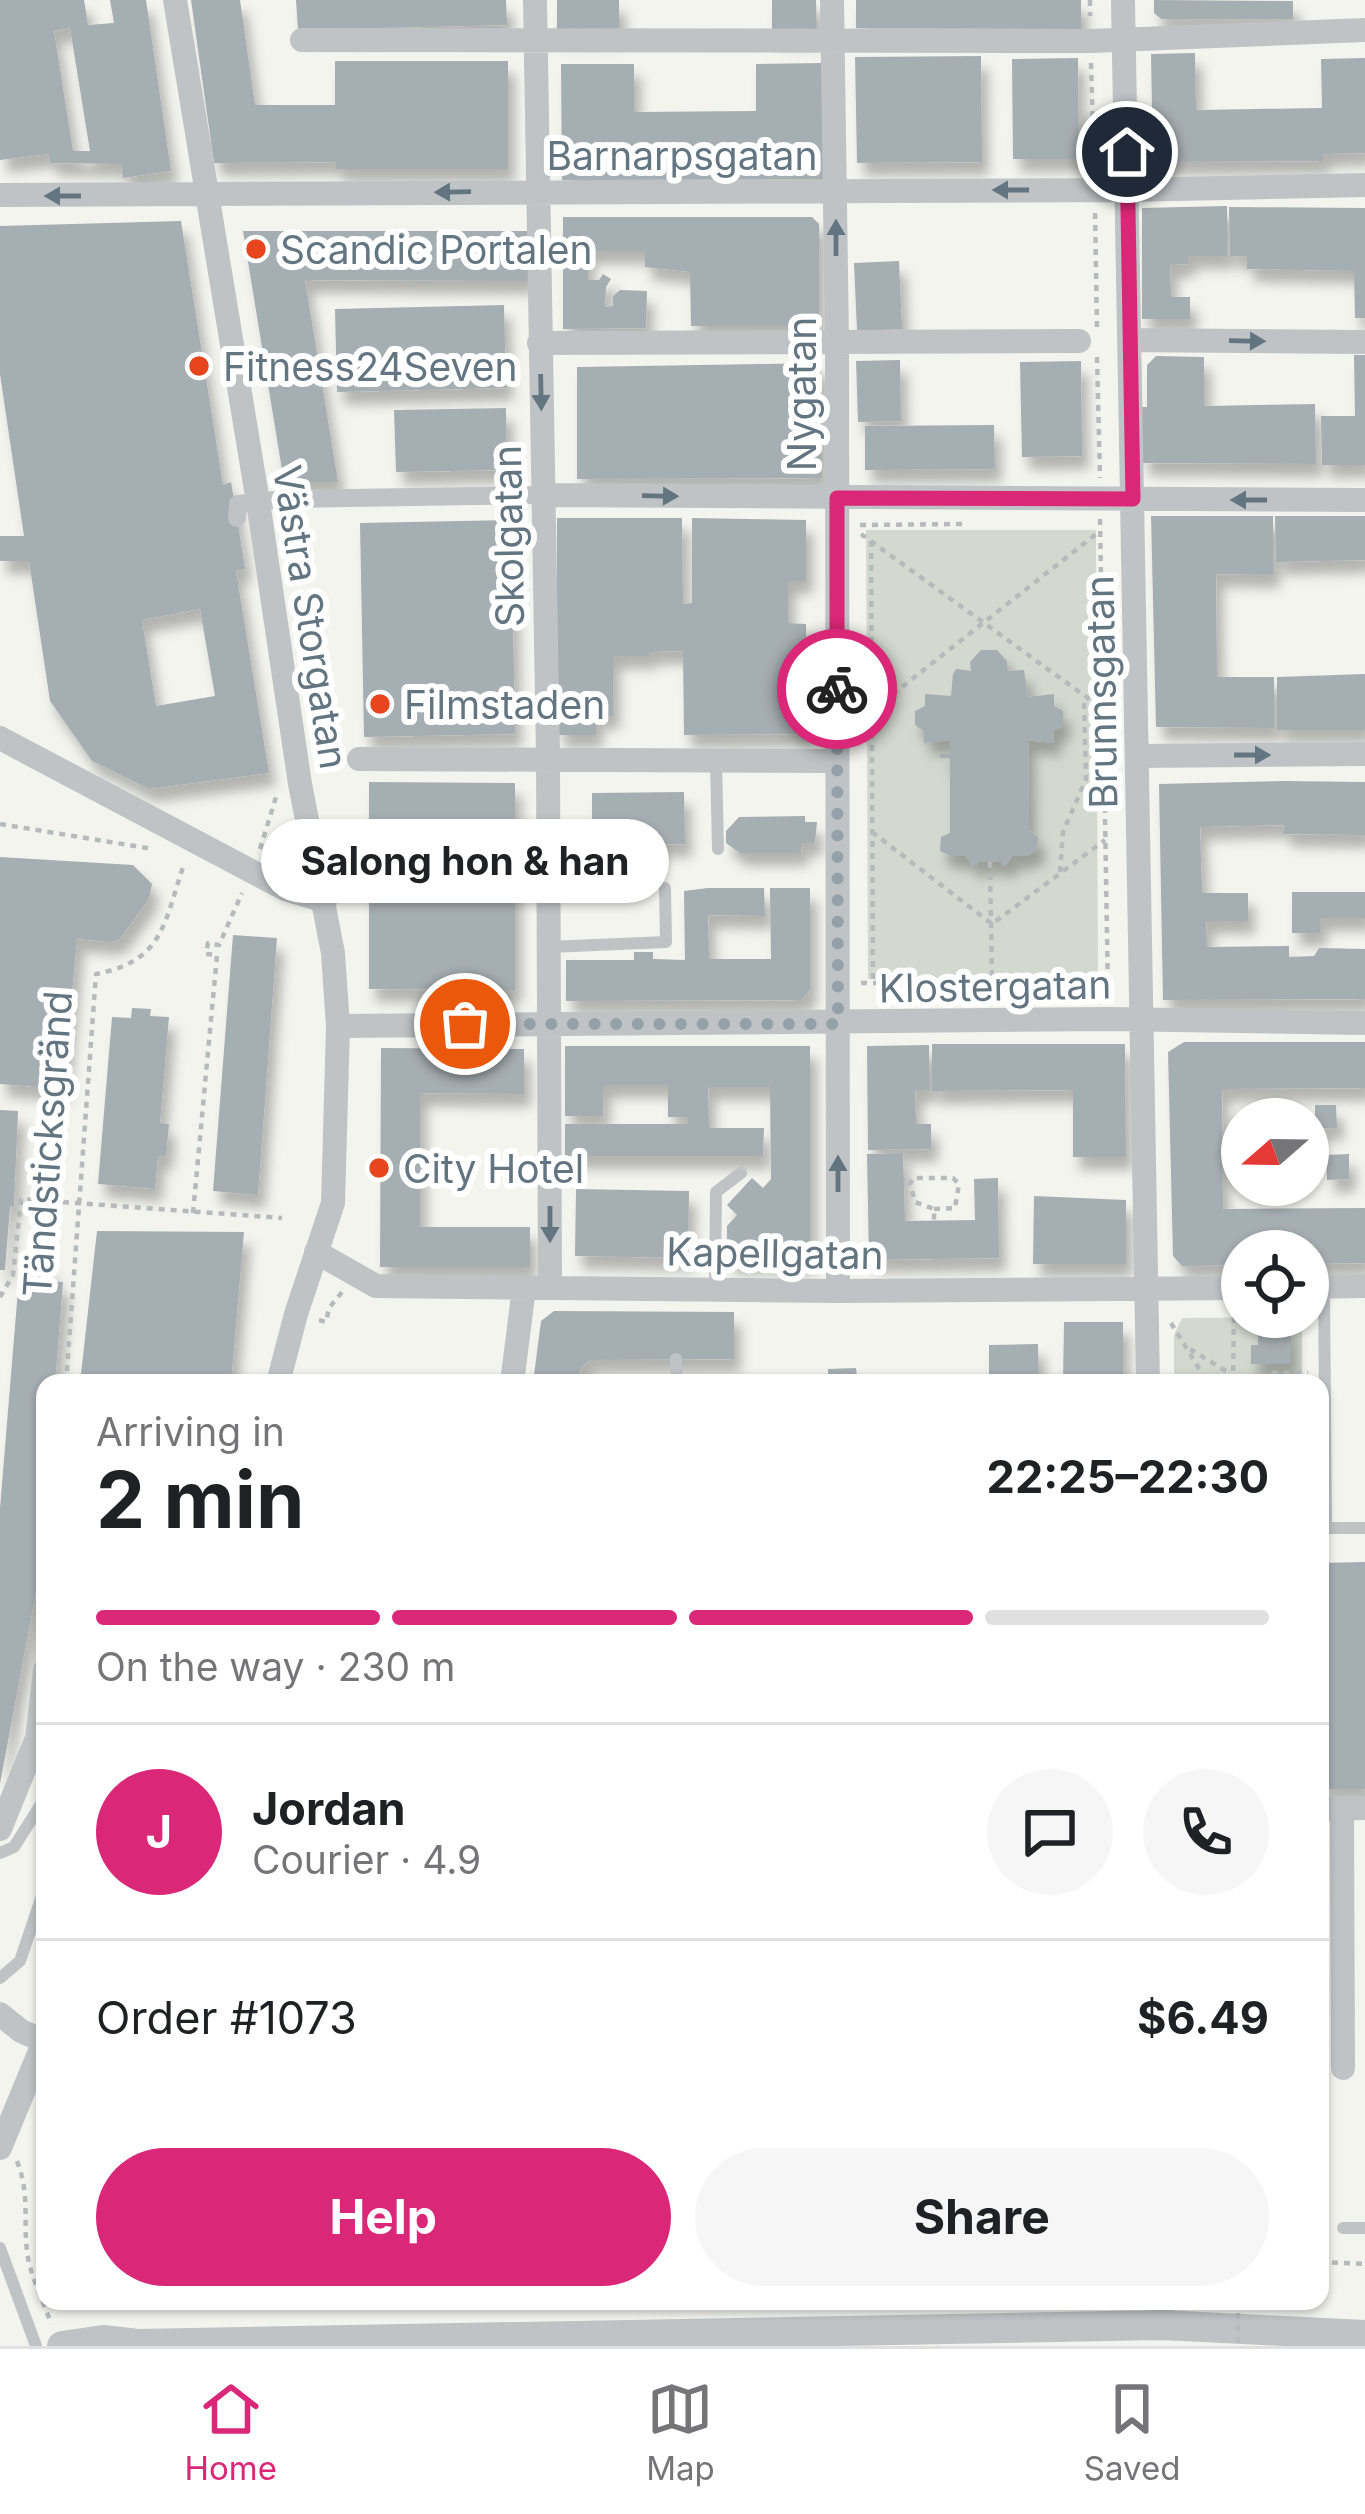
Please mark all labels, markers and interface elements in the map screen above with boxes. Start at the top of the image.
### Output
pin [1076,101,1178,203]
icon: home [1094,119,1160,185]
street label: Barnarpsgatan [546,132,818,179]
one-way arrow [991,180,1029,200]
one-way arrow [433,183,471,202]
one-way arrow [43,186,81,206]
one-way arrow [826,218,846,256]
place label: Scandic Portalen [280,226,593,273]
marker: Scandic Portalen [243,236,269,262]
street label: Nygatan [778,317,825,471]
one-way arrow [1229,331,1267,351]
place label: Fitness24Seven [223,343,517,390]
marker: Fitness24Seven [186,353,212,379]
one-way arrow [531,374,550,412]
street label: Skolgatan [483,445,533,627]
street label: Västra Storgatan [264,462,358,772]
one-way arrow [642,486,680,506]
one-way arrow [1229,490,1267,510]
street label: Brunnsgatan [1075,575,1127,809]
courier [777,629,897,749]
icon: bike [804,656,870,722]
place label: Filmstaden [404,681,605,728]
marker: Filmstaden [367,691,393,717]
one-way arrow [1234,745,1272,765]
callout: Salong hon & han [261,820,669,904]
text: Salong hon & han [300,837,630,884]
street label: Klostergatan [878,960,1112,1012]
pin [414,973,516,1075]
street label: Tändsticksgränd [13,989,81,1299]
icon: bag [432,991,498,1057]
north arrow [1221,1098,1329,1206]
map controls [1221,1098,1329,1338]
place label: City Hotel [403,1145,584,1192]
one-way arrow [828,1154,848,1192]
marker: City Hotel [366,1155,392,1181]
one-way arrow [540,1206,560,1244]
street label: Kapellgatan [666,1228,884,1278]
button: locate [1221,1230,1329,1338]
text: Arriving in [96,1408,285,1455]
text: 22:25–22:30 [987,1449,1269,1504]
text: 2 min [96,1452,304,1547]
text: On the way · 230 m [96,1643,455,1690]
button: chat [987,1769,1113,1895]
button: phone [1143,1769,1269,1895]
text: Jordan [252,1781,406,1836]
text: J [146,1804,172,1859]
text: Courier · 4.9 [252,1836,481,1883]
text: Order #1073 [96,1990,357,2045]
text: $6.49 [1137,1990,1269,2045]
button: Help [96,2148,671,2286]
button: Share [695,2148,1269,2286]
tab: Home [185,2376,277,2488]
tab: Map [646,2376,715,2488]
tab: Saved [1084,2376,1180,2488]

